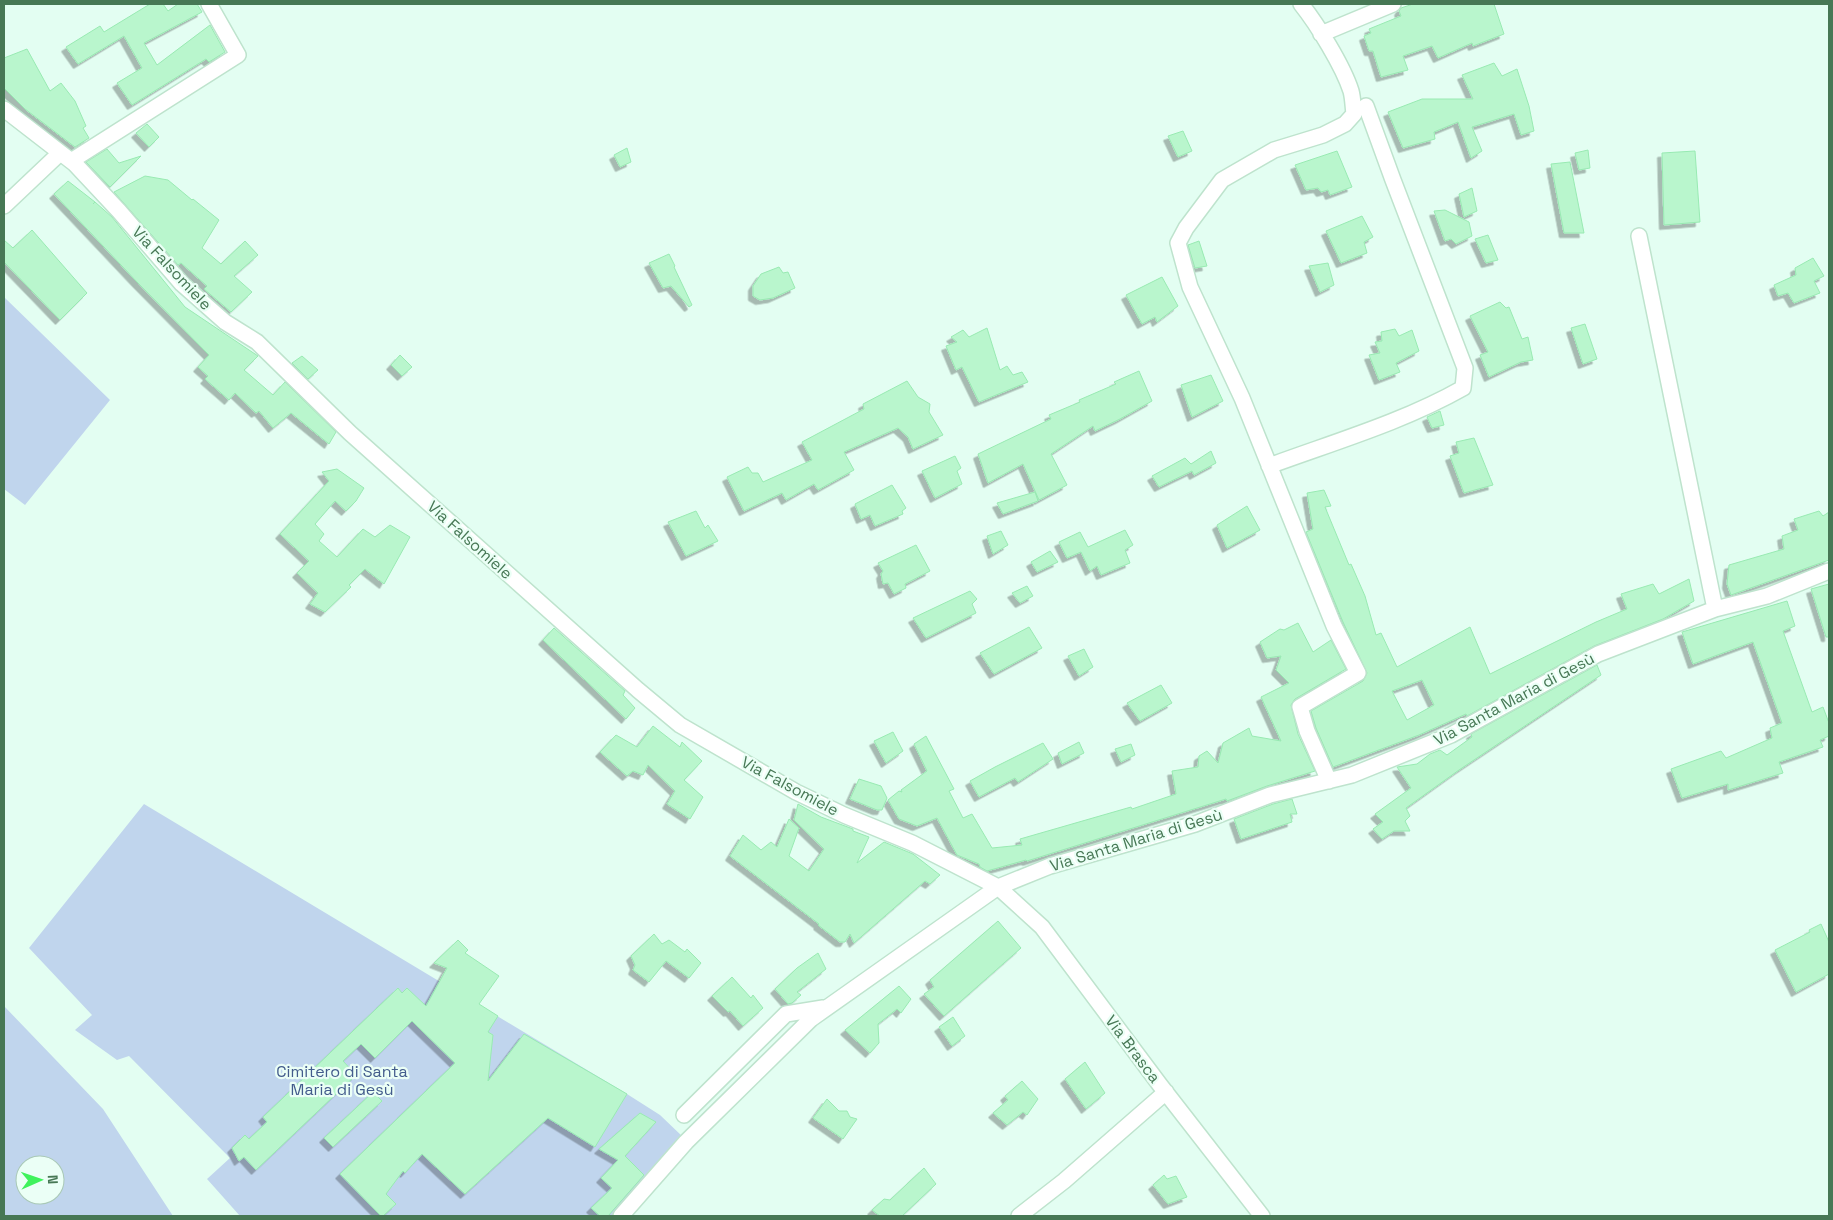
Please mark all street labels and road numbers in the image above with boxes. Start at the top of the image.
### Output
street label: Via Falsomiele [128,221,216,315]
street label: Via Falsomiele [423,496,517,584]
street label: Via Santa Maria di Gesù [1430,648,1598,750]
street label: Via Falsomiele [738,751,842,821]
street label: Via Santa Maria di Gesù [1047,804,1225,876]
street label: Via Brasca [1101,1011,1165,1087]

